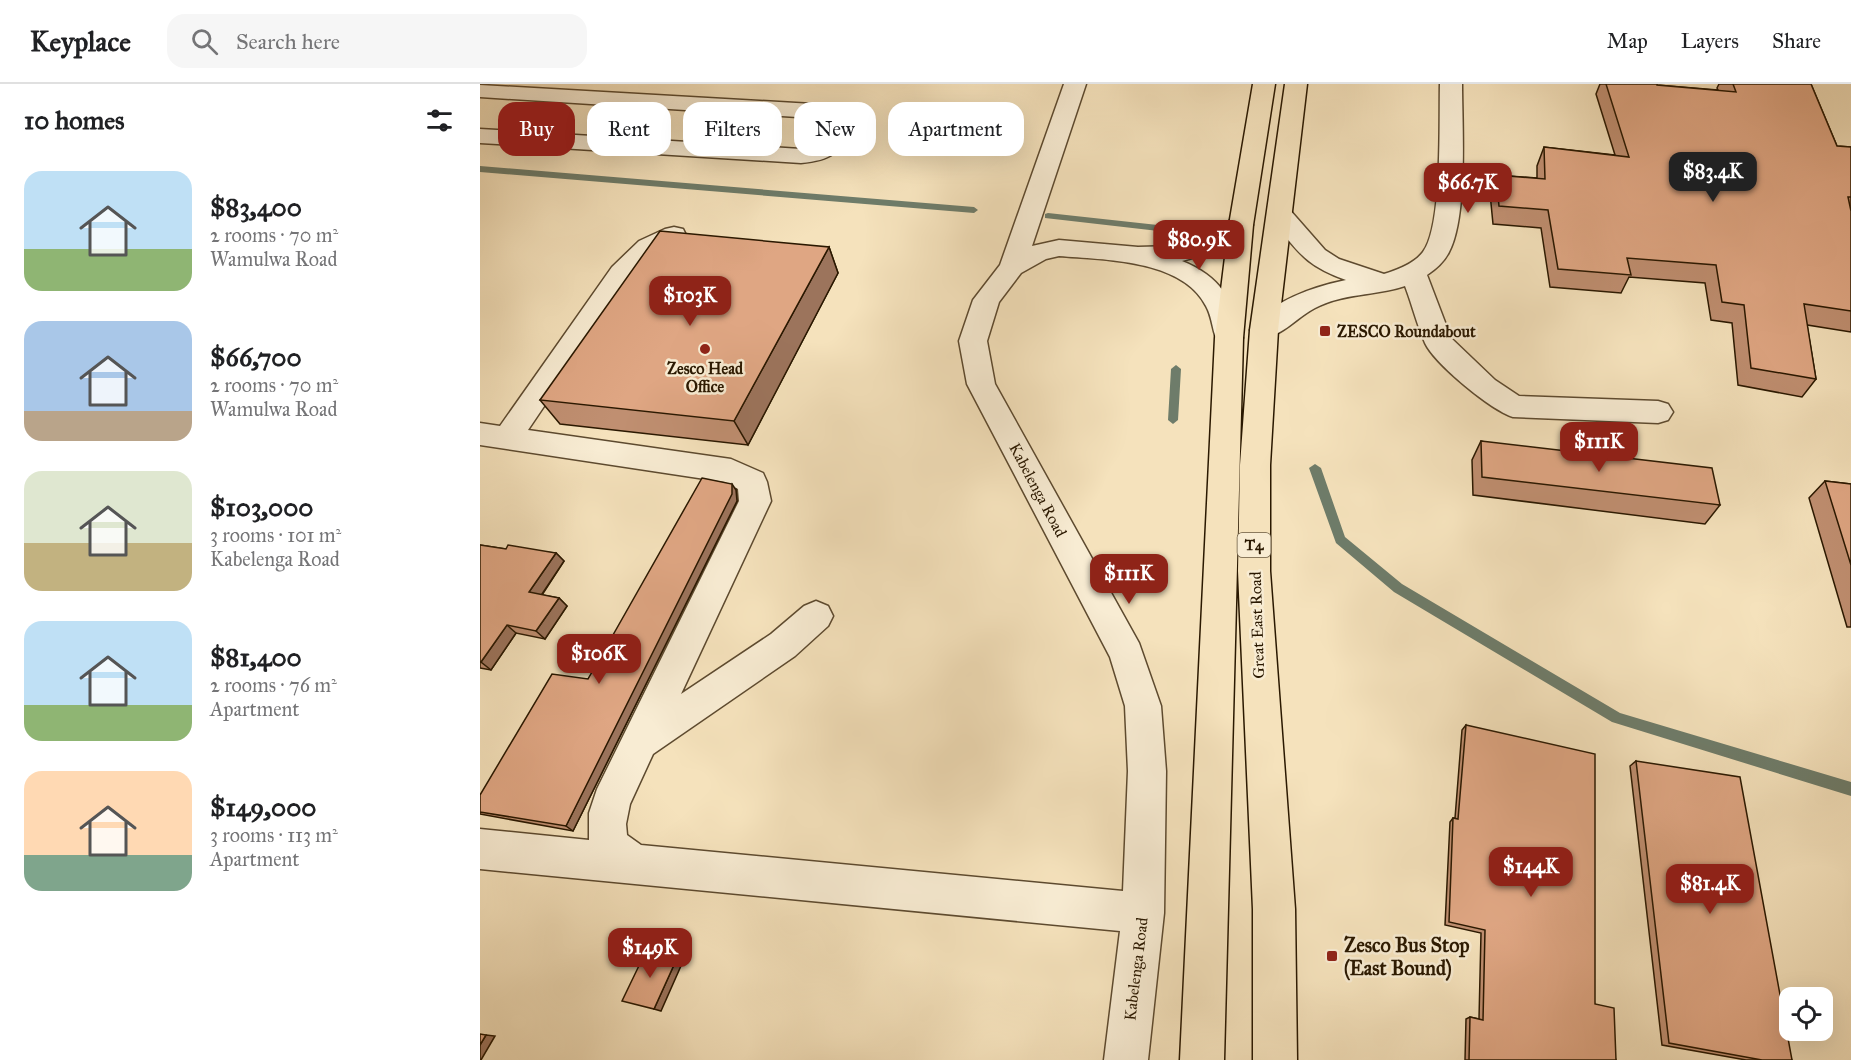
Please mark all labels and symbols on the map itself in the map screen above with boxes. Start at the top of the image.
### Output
pin: $83.4K [1664,152,1762,203]
pin: $66.7K [1419,163,1517,214]
pin: $80.9K [1150,220,1248,271]
pin: $103K [648,276,732,327]
place label: ZESCO Roundabout [1337,322,1476,341]
marker: ZESCO Roundabout [1318,324,1332,338]
marker: Zesco Head Office [698,342,712,356]
place label: Zesco Head Office [667,359,744,396]
pin: $111K [1557,422,1641,473]
street label: Kabelenga Road [1004,440,1071,541]
road number: T4 [1238,533,1270,557]
pin: $111K [1087,554,1171,605]
street label: Great East Road [1246,571,1268,679]
pin: $106K [557,634,641,685]
pin: $144K [1489,847,1573,898]
pin: $81.4K [1661,864,1759,915]
street label: Kabelenga Road [1120,916,1153,1022]
pin: $149K [608,928,692,979]
place label: Zesco Bus Stop (East Bound) [1344,933,1469,981]
marker: Zesco Bus Stop (East Bound) [1325,949,1339,963]

